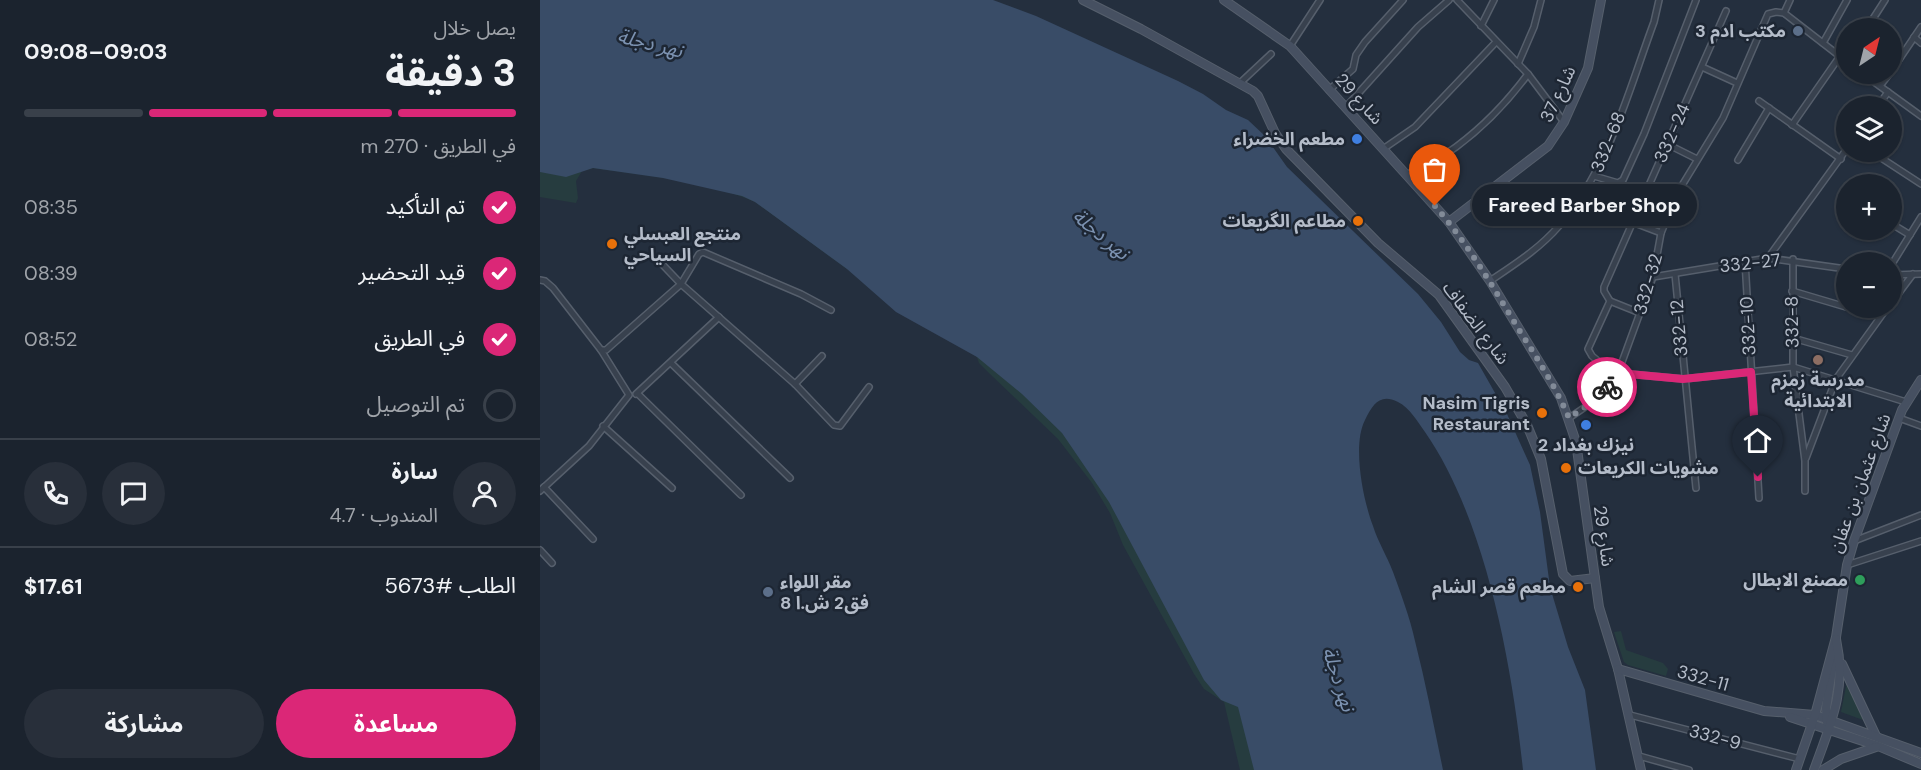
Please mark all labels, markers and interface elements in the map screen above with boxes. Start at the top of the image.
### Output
text: يصل خلال [433,15,516,41]
north arrow [1836,18,1902,84]
map controls [1836,18,1902,318]
place label: مكتب ادم 3 [1695,19,1786,44]
water label: نهر دجلة [615,22,687,64]
marker: مكتب ادم 3 [1791,24,1805,38]
text: 09:03–09:08 [24,37,168,66]
text: 3 دقيقة [385,47,516,98]
street label: شارع 37 [1534,62,1583,127]
street label: شارع 29 [1328,68,1388,131]
button: layers [1836,96,1902,162]
street label: 332-24 [1648,100,1696,166]
street label: 332-68 [1585,108,1631,176]
place label: مطعم الخضراء [1234,127,1345,152]
marker: مطعم الخضراء [1350,132,1364,146]
text: في الطريق · 270 m [360,133,516,159]
pin [1409,144,1460,206]
icon: bag [1418,153,1451,186]
button: + [1836,174,1902,240]
callout: Fareed Barber Shop [1471,185,1696,227]
icon: check [483,191,516,224]
text: تم التأكيد [386,192,465,221]
text: Fareed Barber Shop [1488,192,1681,218]
text: 08:35 [24,194,78,220]
water label: نهر دجلة [1067,203,1136,266]
place label: مطاعم الگريعات [1222,209,1346,234]
marker: مطاعم الگريعات [1351,214,1365,228]
place label: منتجع العبسلي السياحي [624,222,741,269]
marker: منتجع العبسلي السياحي [605,237,619,251]
street label: 332-27 [1718,248,1782,278]
street label: 332-32 [1628,251,1668,317]
button: − [1836,252,1902,318]
icon: check [483,257,516,290]
text: قيد التحضير [358,258,465,287]
text: 08:39 [24,260,78,286]
street label: شارع الضفاف [1435,277,1515,370]
street label: 332-10 [1734,296,1762,356]
street label: 332-8 [1780,296,1804,348]
street label: 332-12 [1665,298,1693,358]
icon: check [483,323,516,356]
text: في الطريق [374,324,465,353]
text: 08:52 [24,326,77,352]
marker: مدرسة زمزم الابتدائية [1811,353,1825,367]
courier [1577,357,1637,417]
place label: مدرسة زمزم الابتدائية [1771,368,1865,413]
icon: bike [1591,371,1624,404]
text: تم التوصيل [367,390,465,419]
place label: Nasim Tigris Restaurant [1422,391,1530,436]
marker: Nasim Tigris Restaurant [1535,406,1549,420]
street label: شارع عثمان بن عفان [1824,410,1898,557]
pin [1732,415,1783,477]
marker: نيزك بغداد 2 [1579,418,1593,432]
icon: home [1741,424,1774,457]
place label: نيزك بغداد 2 [1538,433,1634,457]
place label: مشويات الكريعات [1578,456,1719,480]
text: سارة [392,457,438,486]
marker: مشويات الكريعات [1559,461,1573,475]
button: phone [24,462,87,525]
button: chat [102,462,165,525]
button: person [453,462,516,525]
text: المندوب · 4.7 [329,502,438,528]
street label: شارع 29 [1586,504,1620,568]
place label: مصنع الابطال [1743,568,1848,593]
place label: مقر اللواء 8 فق2 ش.ا [780,570,869,615]
text: الطلب #5673 [384,571,516,600]
text: $17.61 [24,572,83,601]
marker: مصنع الابطال [1853,573,1867,587]
place label: مطعم قصر الشام [1432,575,1566,600]
marker: مطعم قصر الشام [1571,580,1585,594]
marker: مقر اللواء 8 فق2 ش.ا [761,585,775,599]
water label: نهر دجلة [1316,644,1362,716]
street label: 332-11 [1674,659,1732,697]
button: مشاركة [24,689,264,758]
button: مساعدة [276,689,516,758]
street label: 332-9 [1686,719,1744,755]

